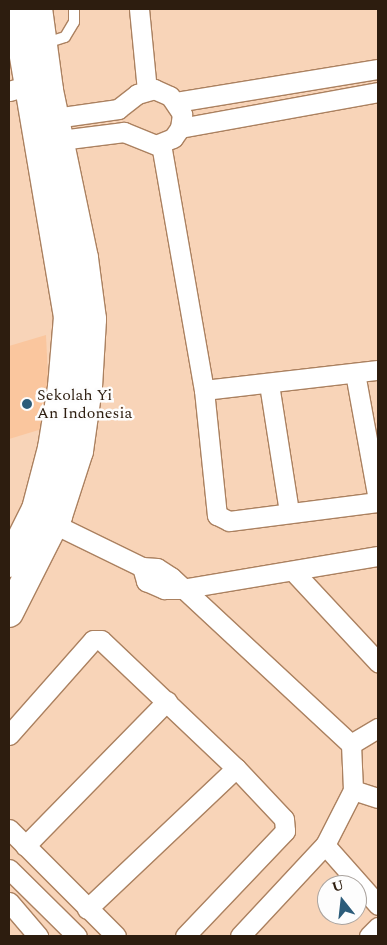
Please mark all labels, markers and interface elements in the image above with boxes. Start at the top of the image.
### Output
place label: Sekolah Yi An Indonesia [37,385,132,423]
marker: Sekolah Yi An Indonesia [21,398,33,410]
text: U [329,874,347,898]
north arrow [317,875,367,925]

